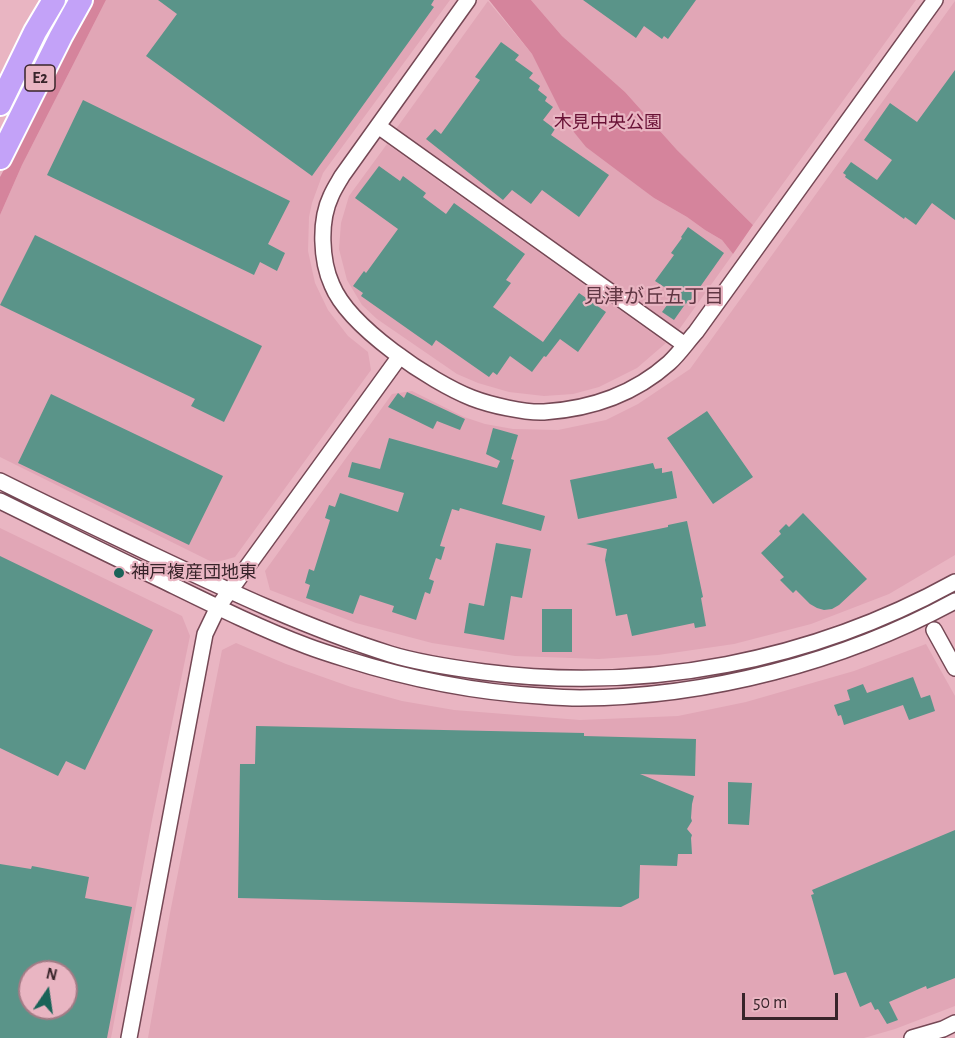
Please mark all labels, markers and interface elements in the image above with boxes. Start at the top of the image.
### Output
road number: E2 [25,65,55,91]
park label: 木見中央公園 [554,112,662,134]
district label: 見津が丘五丁目 [584,285,724,309]
place label: 神戸複産団地東 [131,562,257,584]
marker: 神戸複産団地東 [112,566,126,580]
north arrow [18,960,78,1020]
text: N [44,965,59,983]
scale bar [745,981,841,1019]
text: 50 m [753,994,787,1012]

